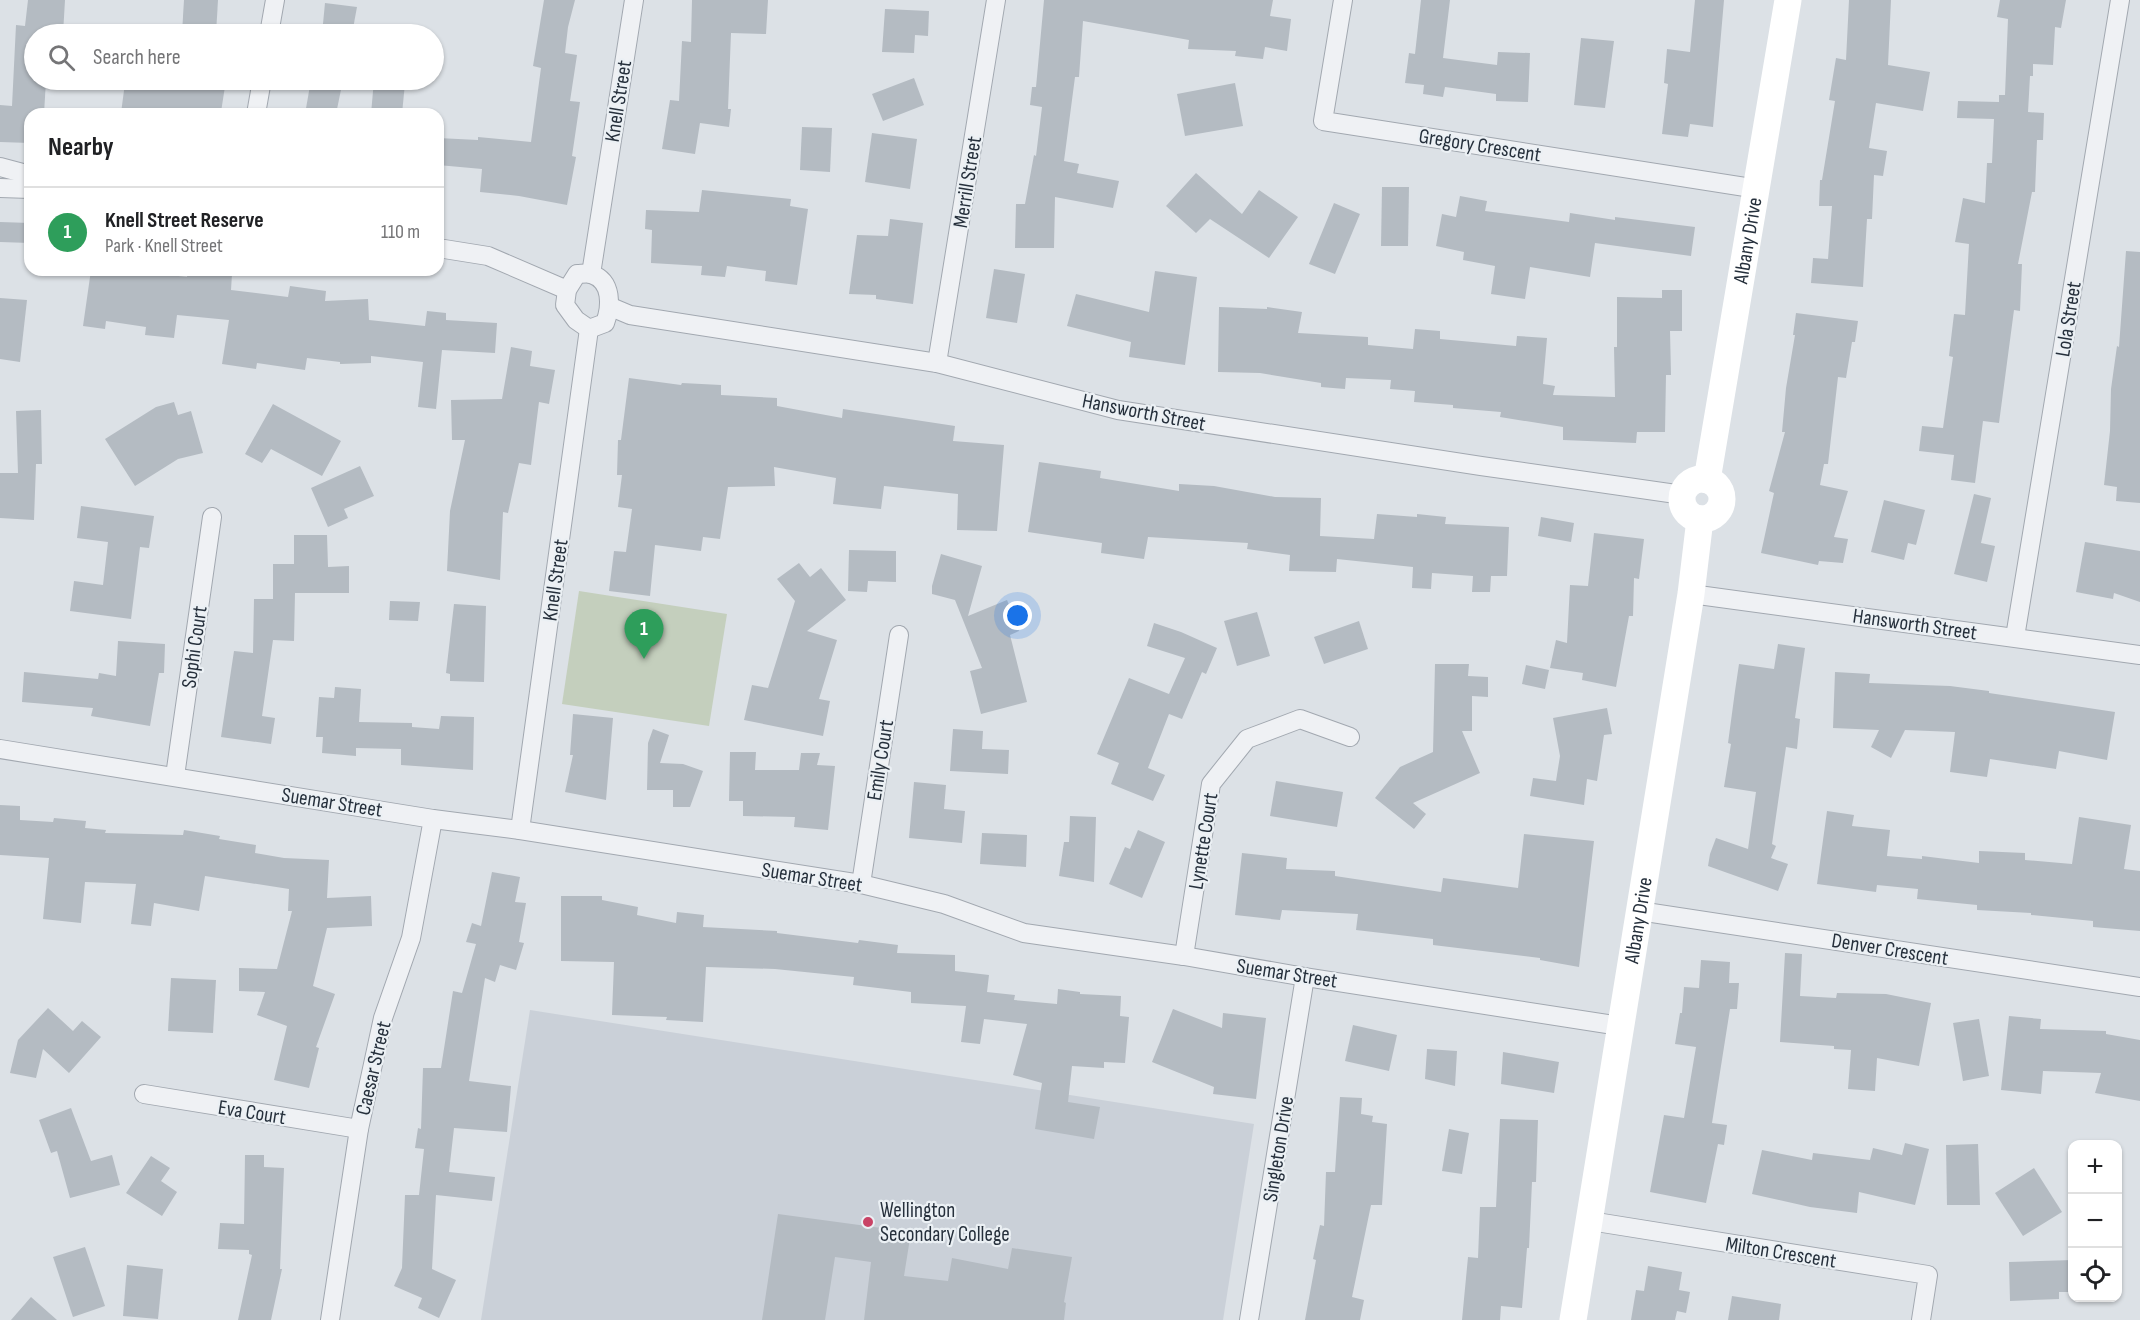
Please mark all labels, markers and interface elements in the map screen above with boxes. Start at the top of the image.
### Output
search box [24,24,444,90]
icon: search [45,41,78,74]
text: Search here [93,44,180,71]
street label: Knell Street [600,58,637,144]
street label: Gregory Crescent [1417,123,1543,167]
text: Nearby [48,132,114,163]
street label: Merrill Street [948,135,987,230]
street label: Albany Drive [1728,195,1767,286]
text: Knell Street Reserve [105,207,264,234]
text: 1 [64,220,71,244]
text: 110 m [381,220,420,244]
text: Park · Knell Street [105,234,223,258]
street label: Lola Street [2050,280,2087,359]
street label: Hansworth Street [1080,388,1208,437]
street label: Knell Street [537,538,574,623]
your location [1003,601,1032,630]
street label: Hansworth Street [1851,603,1979,646]
street label: Sophi Court [176,604,213,690]
pin: 1 [624,610,664,659]
street label: Emily Court [862,718,899,802]
street label: Suemar Street [280,782,384,823]
street label: Lynette Court [1184,791,1223,891]
street label: Suemar Street [760,857,864,898]
street label: Albany Drive [1619,875,1658,966]
street label: Denver Crescent [1830,928,1950,971]
street label: Suemar Street [1235,953,1339,994]
street label: Caesar Street [351,1019,396,1117]
street label: Eva Court [216,1095,287,1130]
street label: Singleton Drive [1258,1095,1299,1204]
map controls [2068,1140,2122,1302]
button: + [2068,1140,2122,1194]
button: − [2068,1194,2122,1248]
place label: Wellington Secondary College [880,1198,1010,1247]
marker: Wellington Secondary College [861,1215,875,1229]
street label: Milton Crescent [1724,1231,1838,1274]
button: locate [2068,1248,2122,1302]

